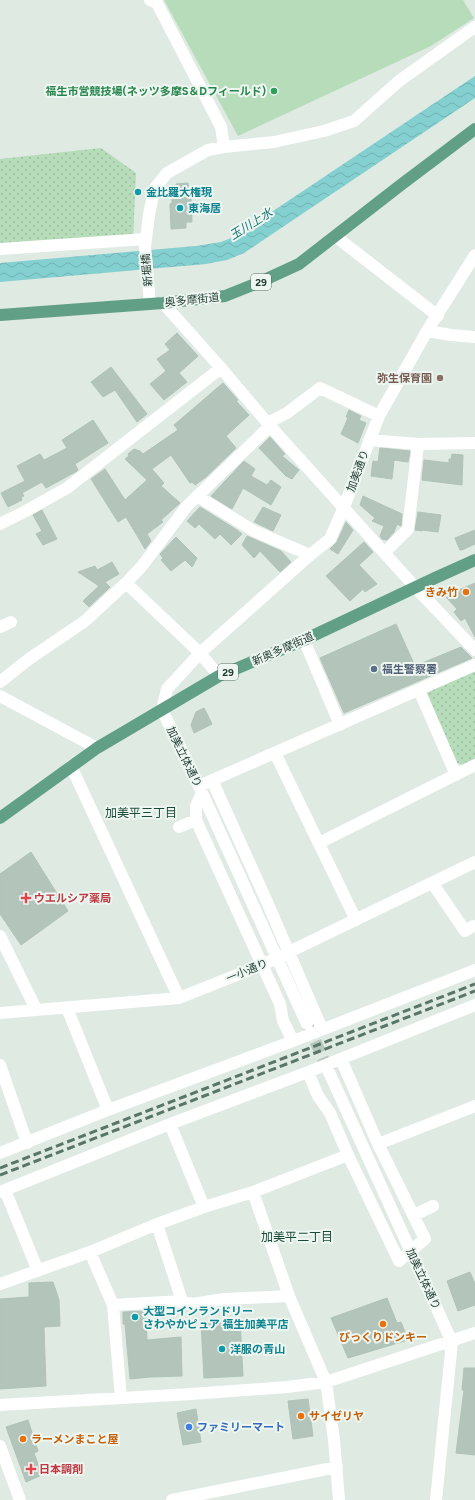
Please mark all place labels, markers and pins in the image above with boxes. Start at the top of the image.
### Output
place label: 福生市営競技場(ネッツ多摩S＆Dフィールド) [45,85,266,98]
marker: 福生市営競技場(ネッツ多摩S＆Dフィールド) [269,86,279,96]
place label: 金比羅大権現 [146,186,212,199]
marker: 金比羅大権現 [133,187,143,197]
place label: 東海居 [188,202,221,215]
marker: 東海居 [175,203,185,213]
place label: 弥生保育園 [377,372,432,385]
marker: 弥生保育園 [435,373,445,383]
place label: きみ竹 [425,586,458,599]
marker: きみ竹 [461,587,471,597]
place label: 福生警察署 [382,663,437,676]
marker: 福生警察署 [369,664,379,674]
place label: ウエルシア薬局 [34,892,111,905]
marker: ウエルシア薬局 [21,893,31,903]
place label: 大型コインランドリー さわやかピュア 福生加美平店 [143,1305,288,1331]
marker: 大型コインランドリー さわやかピュア 福生加美平店 [130,1312,140,1322]
marker: びっくりドンキー [378,1319,388,1329]
place label: びっくりドンキー [339,1331,427,1344]
place label: 洋服の青山 [230,1343,285,1356]
marker: 洋服の青山 [217,1344,227,1354]
place label: サイゼリヤ [309,1410,364,1423]
marker: サイゼリヤ [296,1411,306,1421]
place label: ファミリーマート [197,1421,285,1434]
marker: ファミリーマート [184,1422,194,1432]
place label: ラーメンまこと屋 [31,1433,119,1446]
marker: ラーメンまこと屋 [18,1434,28,1444]
place label: 日本調剤 [39,1463,83,1476]
marker: 日本調剤 [26,1464,36,1474]

